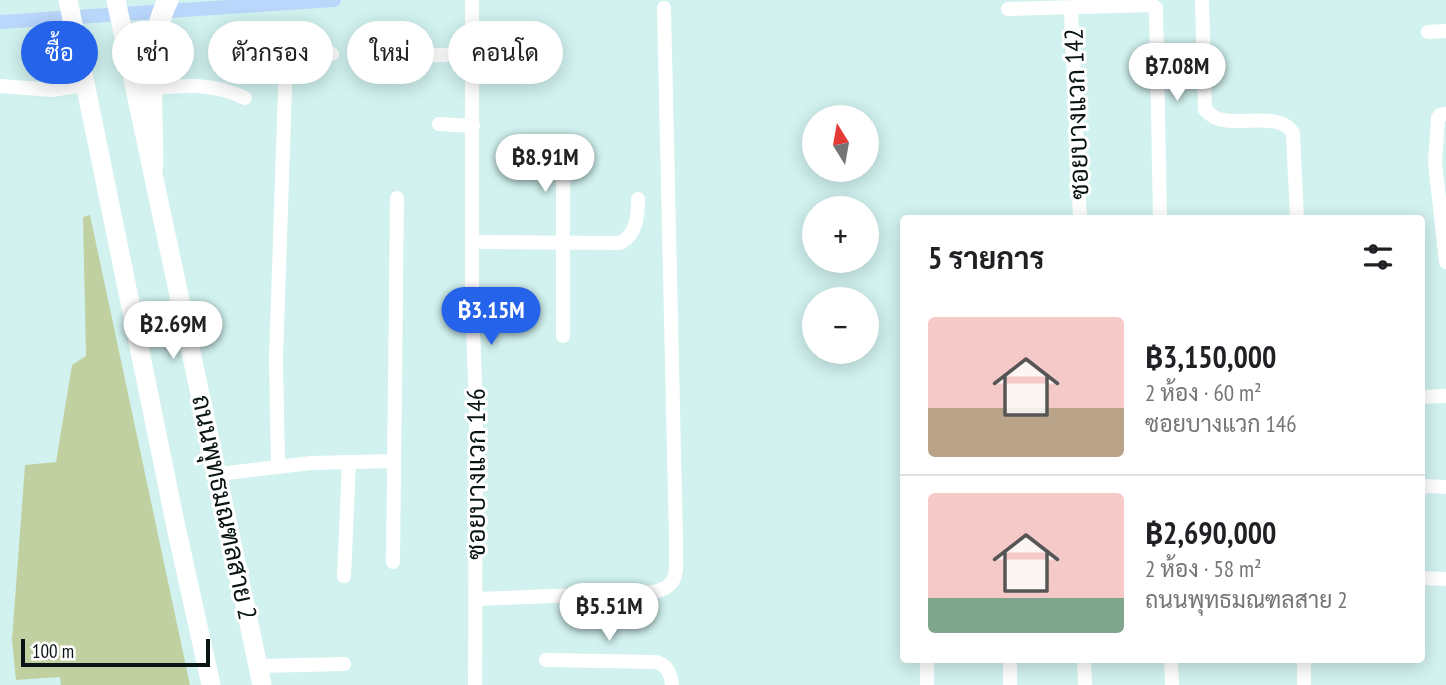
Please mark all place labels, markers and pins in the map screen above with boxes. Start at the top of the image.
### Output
pin: ฿7.08M [1120,43,1234,103]
pin: ฿8.91M [488,134,602,194]
pin: ฿3.15M [434,288,548,347]
pin: ฿2.69M [116,302,230,361]
pin: ฿5.51M [552,584,666,643]

